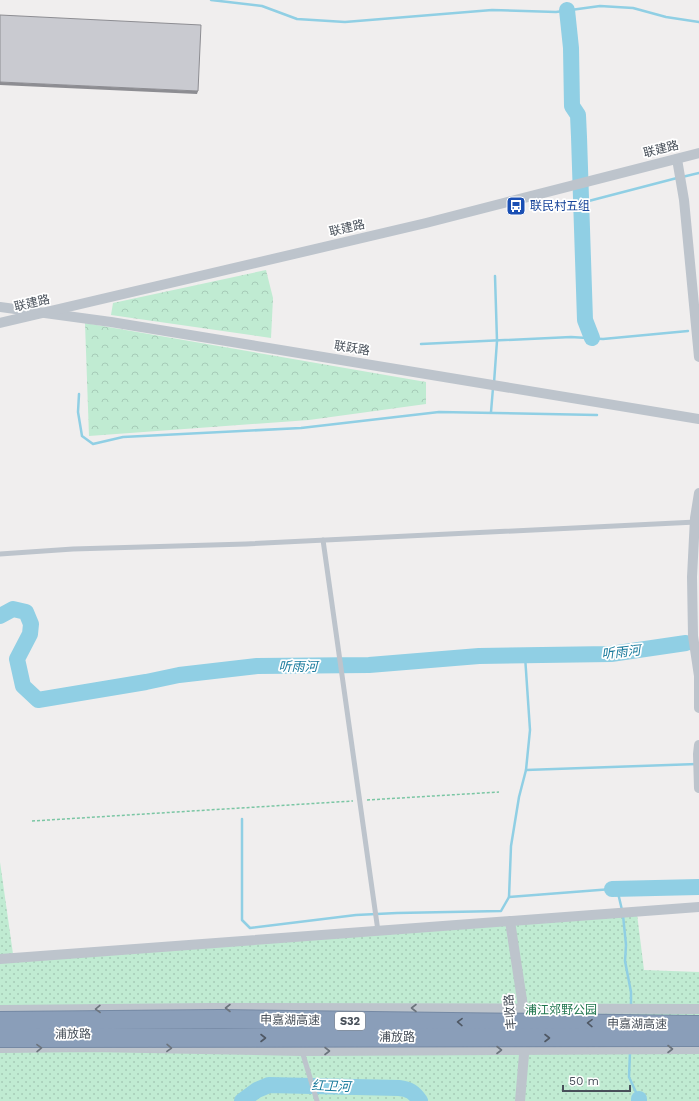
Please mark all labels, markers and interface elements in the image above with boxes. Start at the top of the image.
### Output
street label: 联建路 [642,138,680,160]
bus stop icon: 联民村五组 [505,195,527,217]
place label: 联民村五组 [530,199,590,213]
street label: 联建路 [328,217,366,239]
street label: 联建路 [13,292,51,314]
street label: 联跃路 [333,338,371,358]
water label: 听雨河 [601,642,644,661]
water label: 听雨河 [278,659,320,674]
street label: 丰收路 [501,993,519,1031]
park label: 浦江郊野公园 [525,1003,597,1017]
one-way arrow [225,1004,231,1012]
one-way arrow [411,1004,417,1012]
one-way arrow [95,1005,101,1014]
street label: 申嘉湖高速 [260,1012,320,1028]
road number: S32 [335,1012,365,1030]
street label: 申嘉湖高速 [607,1016,667,1032]
one-way arrow [457,1018,463,1026]
one-way arrow [587,1019,593,1028]
street label: 浦放路 [55,1027,91,1041]
street label: 浦放路 [379,1030,415,1044]
one-way arrow [544,1033,550,1042]
one-way arrow [260,1034,266,1042]
one-way arrow [36,1043,42,1052]
one-way arrow [166,1044,172,1053]
one-way arrow [667,1045,673,1053]
one-way arrow [496,1046,502,1054]
one-way arrow [324,1047,330,1055]
scale bar [563,1067,630,1093]
text: 50 m [569,1074,599,1088]
water label: 红卫河 [311,1078,354,1094]

